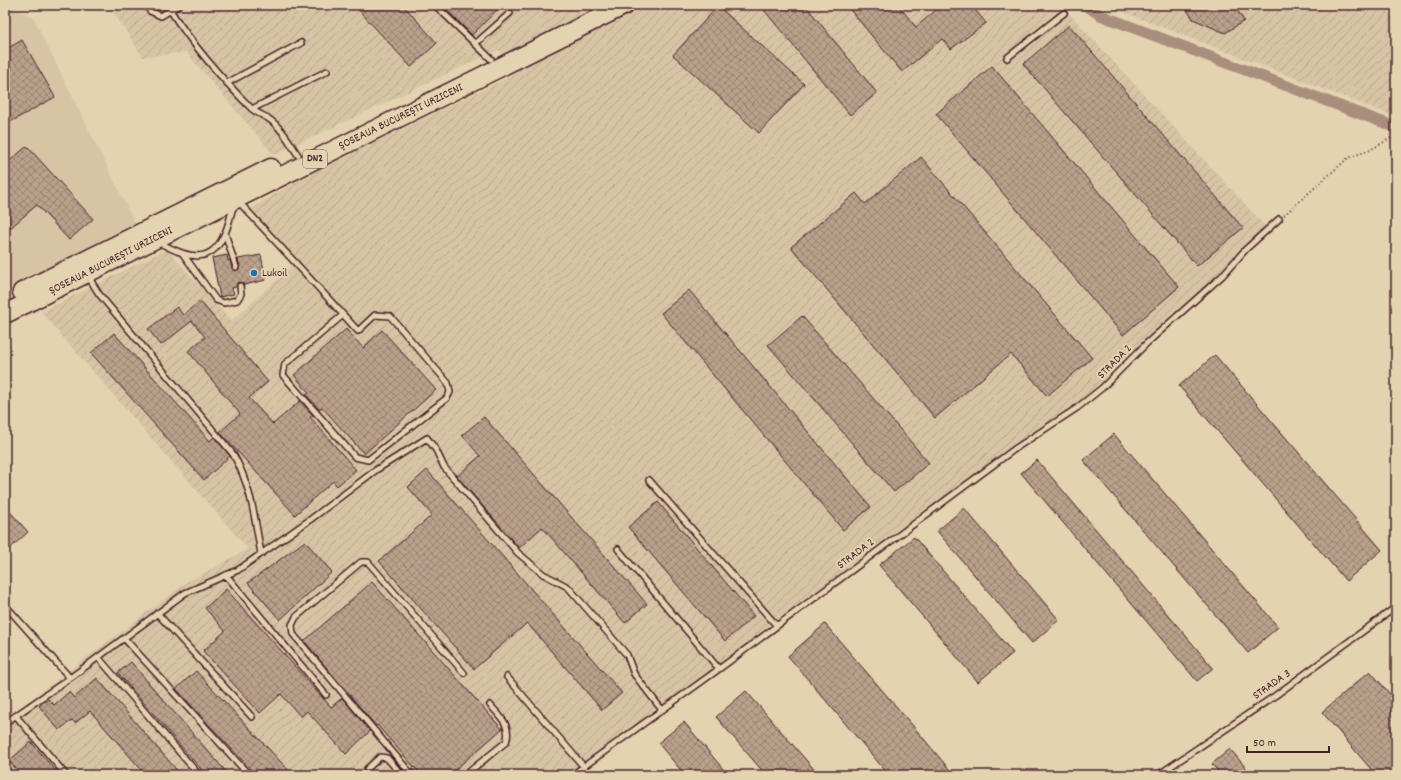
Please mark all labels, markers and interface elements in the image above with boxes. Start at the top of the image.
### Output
street label: ȘOSEAUA BUCUREȘTI URZICENI [336,79,466,155]
road number: DN2 [303,150,327,168]
street label: ȘOSEAUA BUCUREȘTI URZICENI [46,222,176,300]
place label: Lukoil [262,265,288,282]
marker: Lukoil [249,268,259,278]
street label: STRADA 2 [1094,341,1136,383]
street label: STRADA 2 [834,534,878,574]
street label: STRADA 3 [1249,666,1295,704]
scale bar [1247,728,1329,754]
text: 50 m [1253,735,1276,752]

